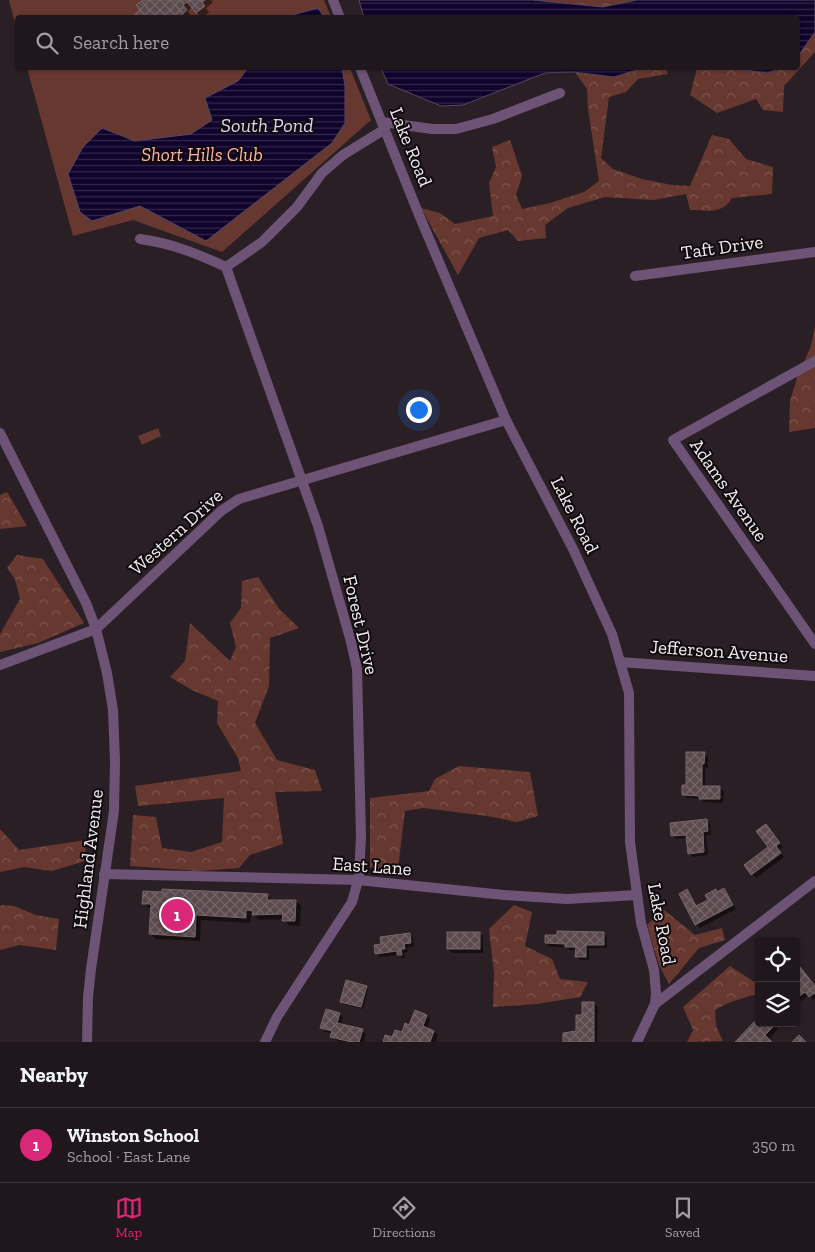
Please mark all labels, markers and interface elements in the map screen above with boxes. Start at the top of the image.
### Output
search box [15,15,800,70]
icon: search [33,29,61,57]
text: Search here [73,31,169,54]
street label: Lake Road [385,104,437,190]
water label: South Pond [221,113,313,137]
park label: Short Hills Club [141,143,263,166]
street label: Taft Drive [680,230,765,264]
your location [406,397,432,423]
street label: Adams Avenue [685,434,773,546]
street label: Lake Road [546,473,604,558]
street label: Western Drive [124,484,228,580]
street label: Forest Drive [338,573,384,677]
street label: Jefferson Avenue [649,635,789,667]
street label: Highland Avenue [68,788,108,930]
street label: East Lane [332,852,412,880]
street label: Lake Road [643,881,681,968]
pin: 1 [161,896,193,934]
map controls [755,937,800,1027]
button: locate [755,937,800,982]
button: layers [755,982,800,1027]
text: Nearby [20,1062,88,1087]
text: Winston School [67,1124,199,1147]
text: 1 [33,1136,39,1155]
text: 350 m [752,1136,795,1155]
text: School · East Lane [67,1147,190,1166]
tab: Map [115,1194,143,1241]
tab: Directions [372,1194,436,1241]
tab: Saved [665,1194,700,1241]

